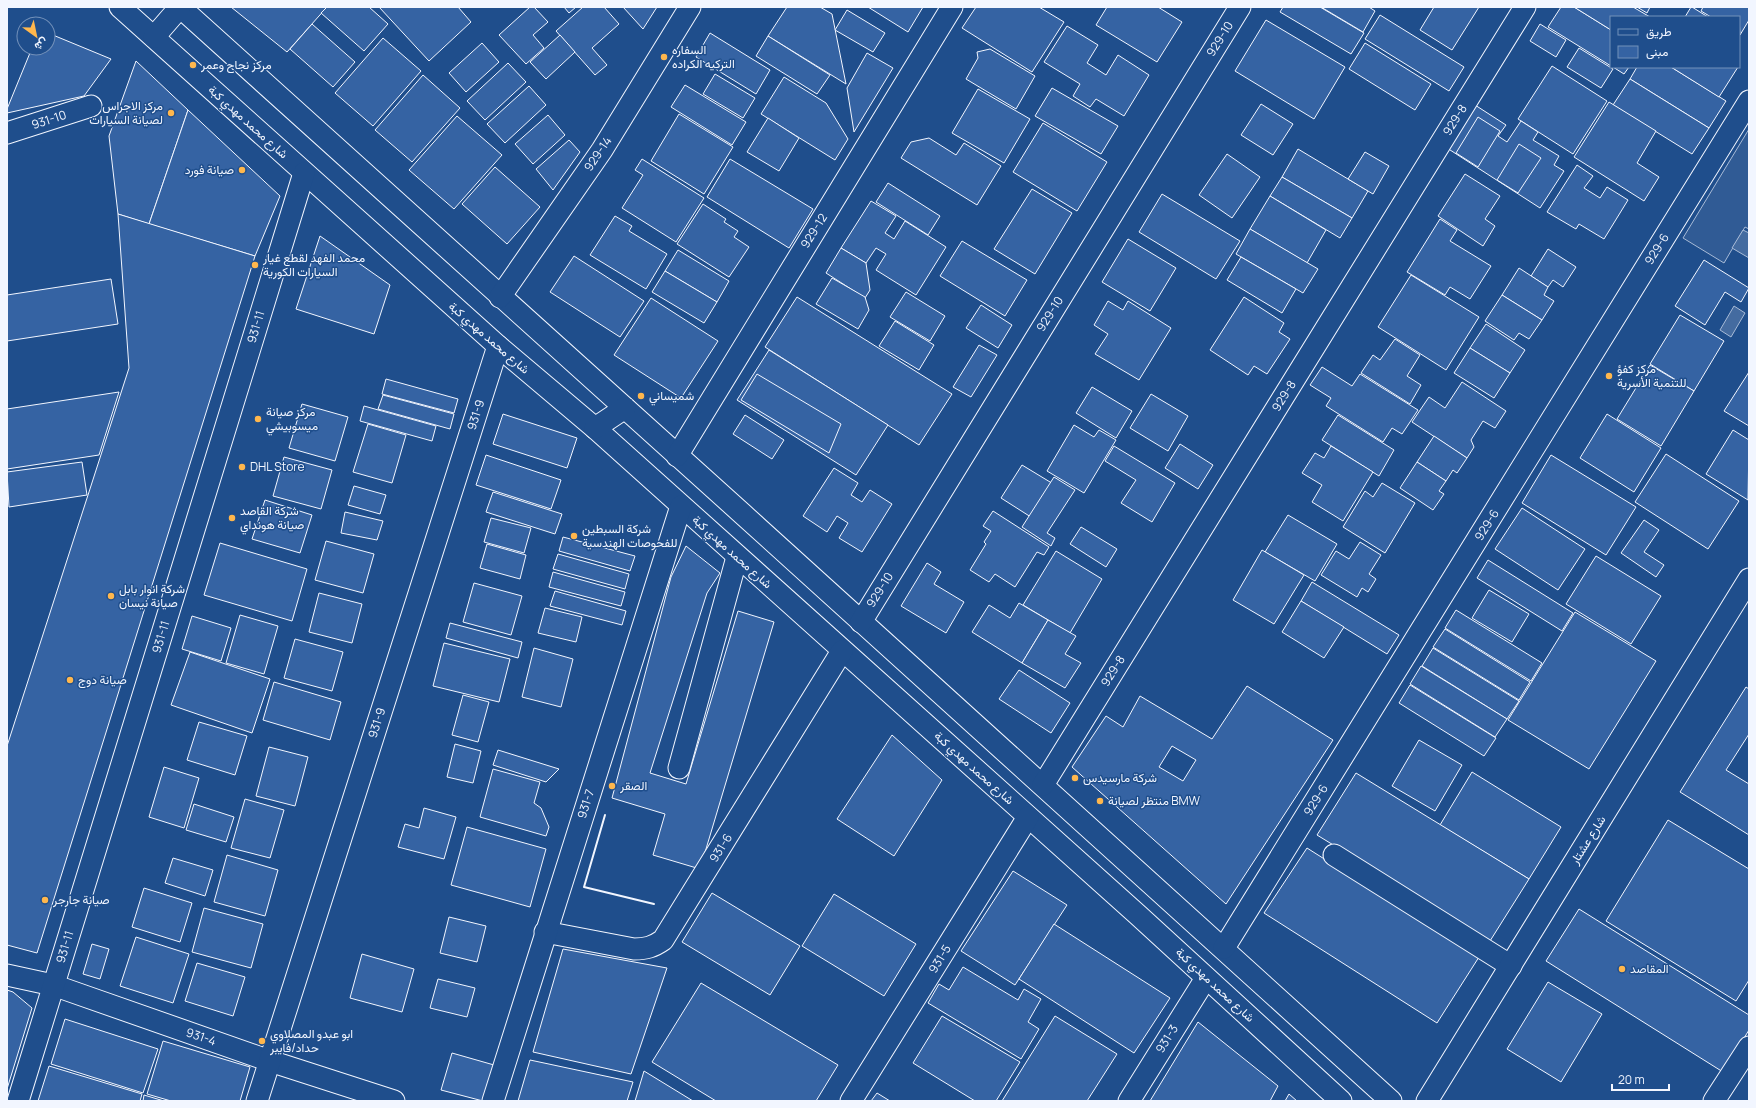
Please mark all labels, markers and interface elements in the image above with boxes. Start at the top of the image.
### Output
north arrow [16,16,56,56]
legend [1610,16,1740,68]
street label: 929-10 [1202,18,1237,60]
text: طريق [1646,23,1672,40]
text: ش [32,35,51,55]
place label: السفاره التركيه الكراده [672,41,735,72]
text: مبنى [1646,43,1668,60]
marker: السفاره التركيه الكراده [659,52,669,62]
place label: مركز نجاح وعمر [200,56,272,74]
marker: مركز نجاح وعمر [188,60,198,70]
street label: شارع محمد مهدي كبة [203,81,292,164]
place label: مركز الاجراس لصيانة السيارات [89,97,163,128]
street label: 929-8 [1438,101,1471,139]
street label: 931-10 [29,106,69,133]
marker: مركز الاجراس لصيانة السيارات [166,108,176,118]
street label: 929-14 [580,133,615,174]
place label: صيانة فورد [185,161,234,178]
marker: صيانة فورد [237,165,247,175]
street label: 929-12 [796,210,831,251]
street label: 929-6 [1640,230,1673,268]
place label: محمد الفهد لقطع غيار السيارات الكورية [262,249,365,280]
marker: محمد الفهد لقطع غيار السيارات الكورية [250,260,260,270]
street label: 929-10 [1032,293,1067,335]
street label: شارع محمد مهدي كبة [444,298,533,379]
street label: 931-11 [243,309,268,345]
place label: مركز كفؤ للتنمية الأسرية [1617,360,1686,391]
marker: مركز كفؤ للتنمية الأسرية [1604,371,1614,381]
street label: 929-8 [1267,377,1300,415]
place label: شميساني [649,387,694,406]
marker: شميساني [636,391,646,401]
street label: 931-9 [463,397,488,432]
place label: مركز صيانة ميسوبيشي [266,403,318,436]
marker: مركز صيانة ميسوبيشي [253,414,263,424]
place label: DHL Store [250,458,304,475]
marker: DHL Store [237,462,247,472]
place label: شركة القاصد صيانة هونداي [240,502,304,535]
street label: 929-6 [1470,506,1503,544]
street label: شارع محمد مهدي كبة [687,511,776,594]
marker: شركة القاصد صيانة هونداي [227,513,237,523]
place label: شركة السبطين للفحوصات الهندسية [582,520,678,551]
marker: شركة السبطين للفحوصات الهندسية [569,531,579,541]
street label: 929-10 [862,569,897,611]
place label: شركة انوار بابل صيانة نيسان [119,580,185,611]
marker: شركة انوار بابل صيانة نيسان [106,591,116,601]
street label: 931-11 [148,619,173,655]
street label: 929-8 [1096,652,1129,690]
place label: صيانة دوج [78,671,127,689]
marker: صيانة دوج [65,675,75,685]
street label: 931-9 [364,705,389,740]
street label: شارع محمد مهدي كبة [929,727,1018,810]
place label: شركة مارسيدس [1083,769,1157,786]
marker: شركة مارسيدس [1070,773,1080,783]
place label: الصقر [619,777,647,794]
marker: الصقر [607,781,617,791]
street label: 929-6 [1299,781,1332,819]
street label: 931-7 [573,787,598,821]
place label: منتظر لصيانة BMW [1108,792,1201,809]
marker: منتظر لصيانة BMW [1095,796,1105,806]
street label: شارع عشتار [1565,812,1610,869]
street label: 931-6 [705,830,736,865]
place label: صيانة جارجر [52,891,110,908]
marker: صيانة جارجر [40,895,50,905]
street label: 931-11 [52,929,77,965]
street label: 931-5 [924,941,955,976]
street label: شارع محمد مهدي كبة [1171,944,1258,1027]
place label: المقاصد [1630,960,1669,977]
marker: المقاصد [1617,964,1627,974]
street label: 931-3 [1151,1021,1182,1056]
street label: 931-4 [184,1023,219,1050]
place label: ابو عبدو المصلاوي حداد/فايبر [269,1025,353,1056]
marker: ابو عبدو المصلاوي حداد/فايبر [257,1036,267,1046]
scale bar [1612,1066,1669,1092]
text: 20 m [1618,1071,1645,1088]

